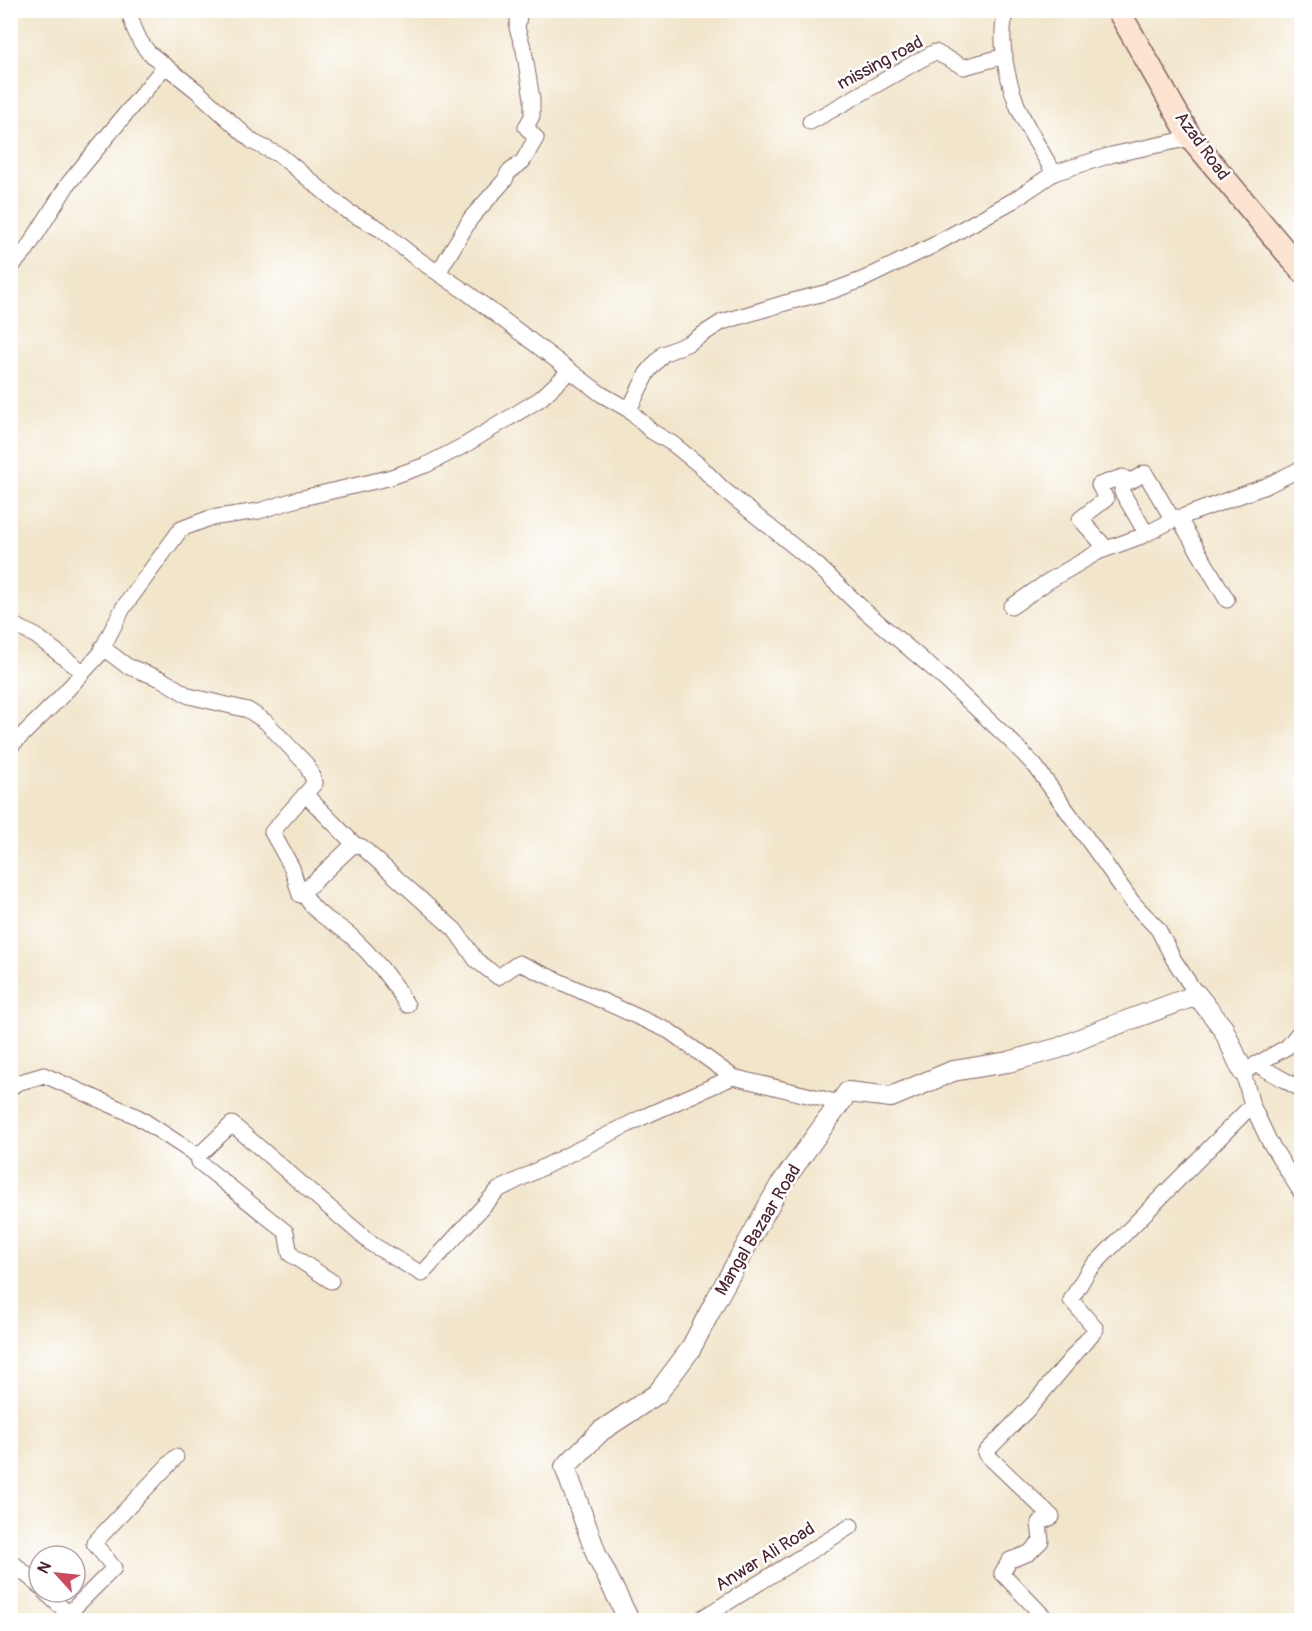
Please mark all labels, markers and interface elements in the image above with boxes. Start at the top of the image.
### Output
street label: missing road [833,31,927,95]
street label: Azad Road [1169,107,1235,185]
street label: Mangal Bazaar Road [710,1160,806,1300]
street label: Anwar Ali Road [711,1517,819,1597]
north arrow [27,1544,87,1604]
text: N [33,1558,56,1577]

